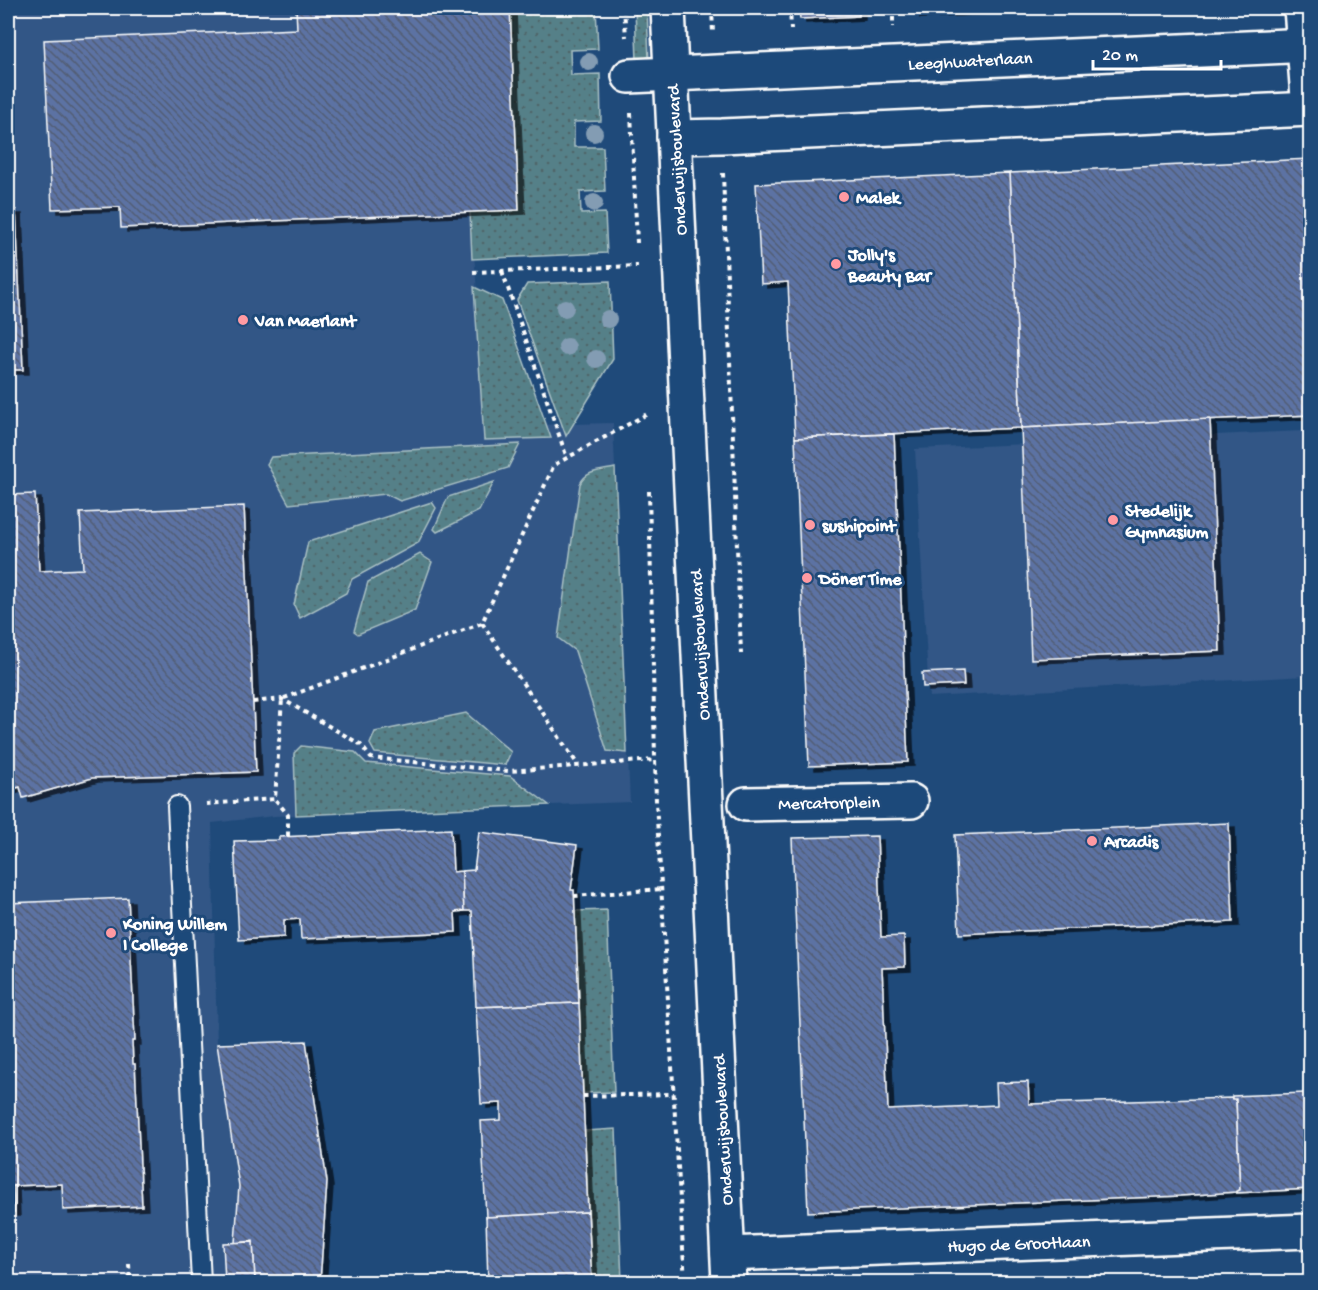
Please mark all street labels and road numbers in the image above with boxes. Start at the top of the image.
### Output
street label: Leeghwaterlaan [907,49,1033,76]
street label: Onderwijsboulevard [664,83,693,236]
street label: Onderwijsboulevard [687,568,716,721]
street label: Mercatorplein [778,793,881,816]
street label: Onderwijsboulevard [710,1053,739,1206]
street label: Hugo de Grootlaan [947,1232,1091,1258]

